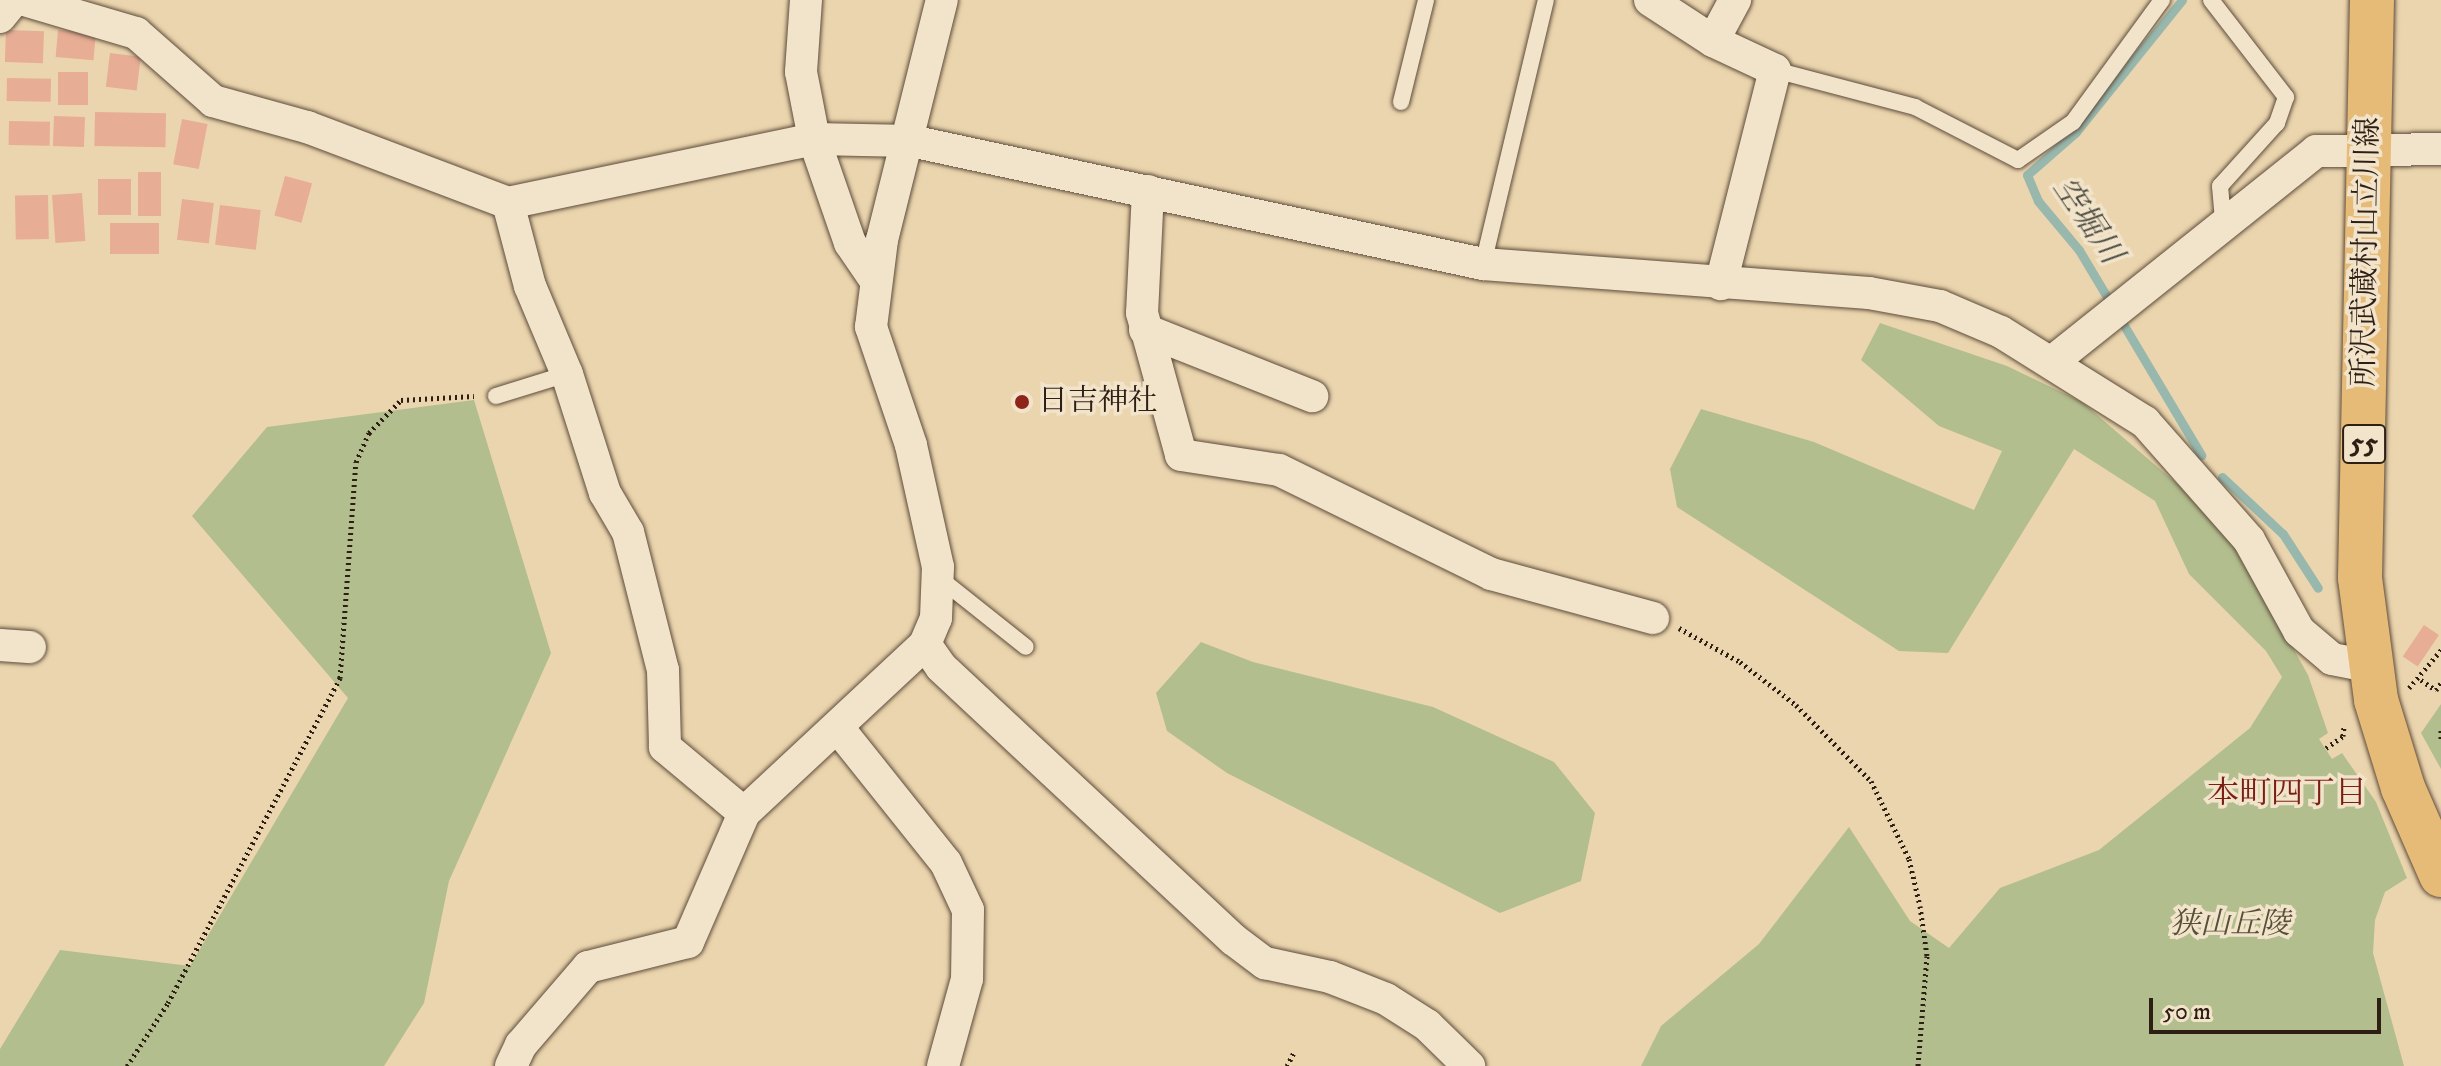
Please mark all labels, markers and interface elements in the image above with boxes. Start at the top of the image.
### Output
street label: 所沢武蔵村山立川線 [2347,117,2387,387]
water label: 空堀川 [2044,170,2130,272]
place label: 日吉神社 [1038,384,1158,420]
marker: 日吉神社 [1013,393,1031,411]
road number: 55 [2342,420,2386,468]
district label: 本町四丁目 [2207,775,2367,813]
park label: 狭山丘陵 [2170,907,2290,943]
scale bar [2153,982,2385,1032]
text: 50 m [2163,997,2211,1027]

